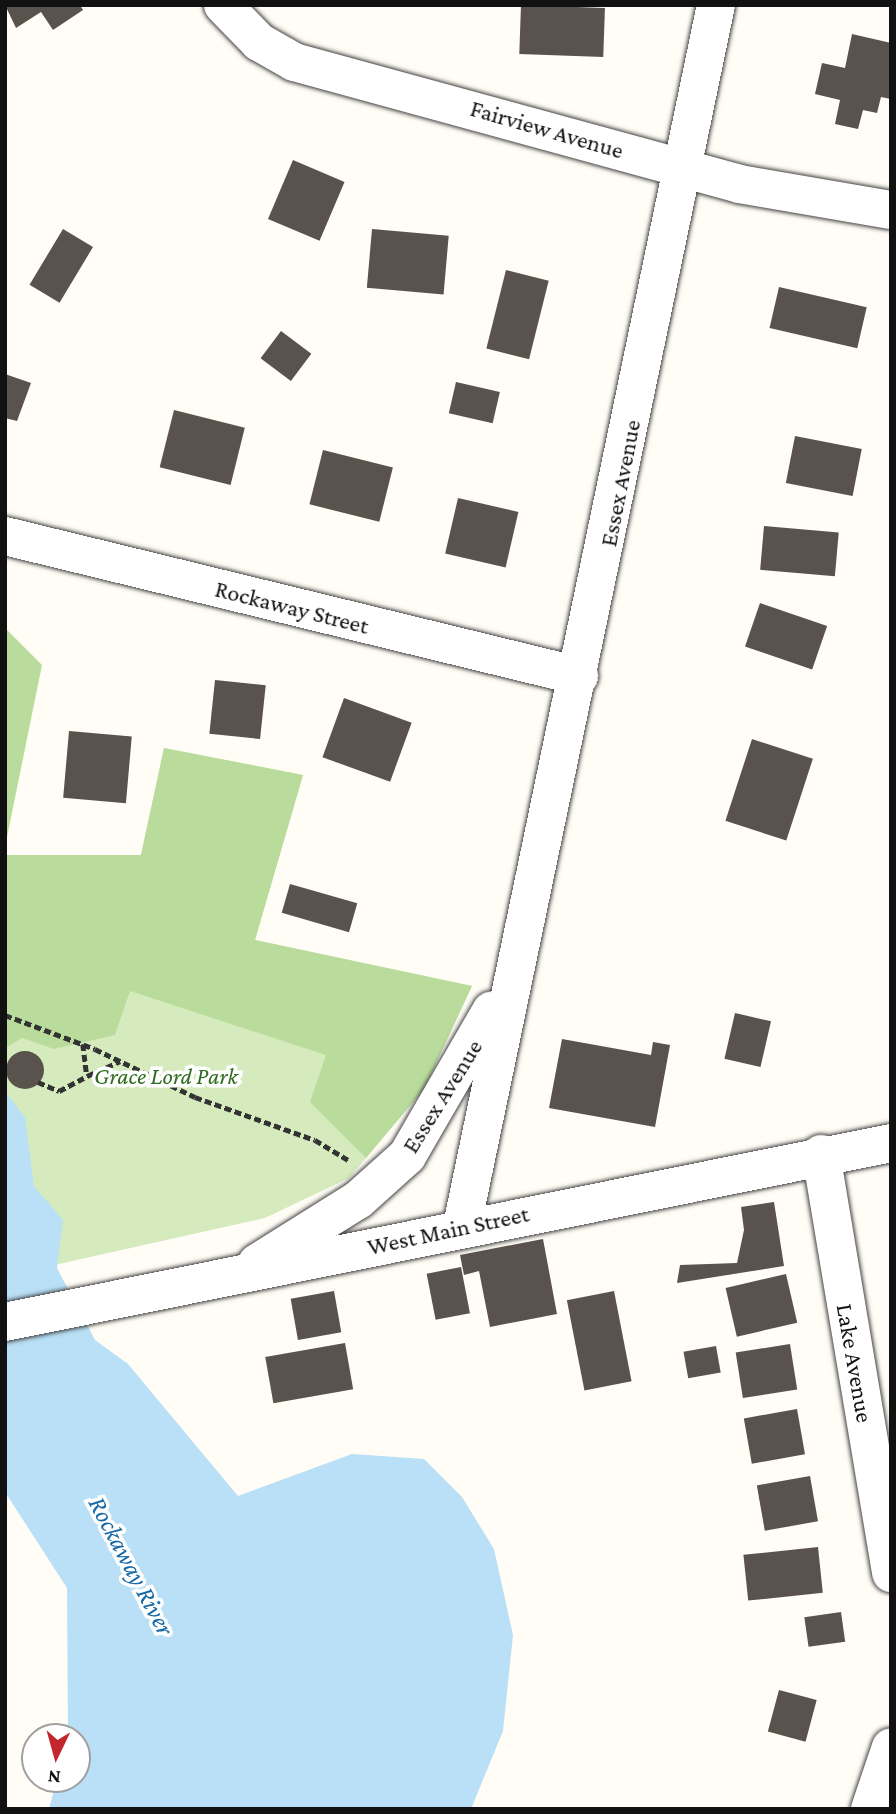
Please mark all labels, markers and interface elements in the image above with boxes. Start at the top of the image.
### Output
street label: Fairview Avenue [467,93,627,165]
street label: Essex Avenue [594,417,646,549]
street label: Rockaway Street [212,574,372,640]
street label: Essex Avenue [396,1034,488,1158]
park label: Grace Lord Park [94,1062,238,1090]
street label: West Main Street [365,1199,531,1261]
street label: Lake Avenue [830,1301,880,1425]
water label: Rockaway River [81,1491,181,1641]
north arrow [21,1723,91,1793]
text: N [47,1766,62,1788]

